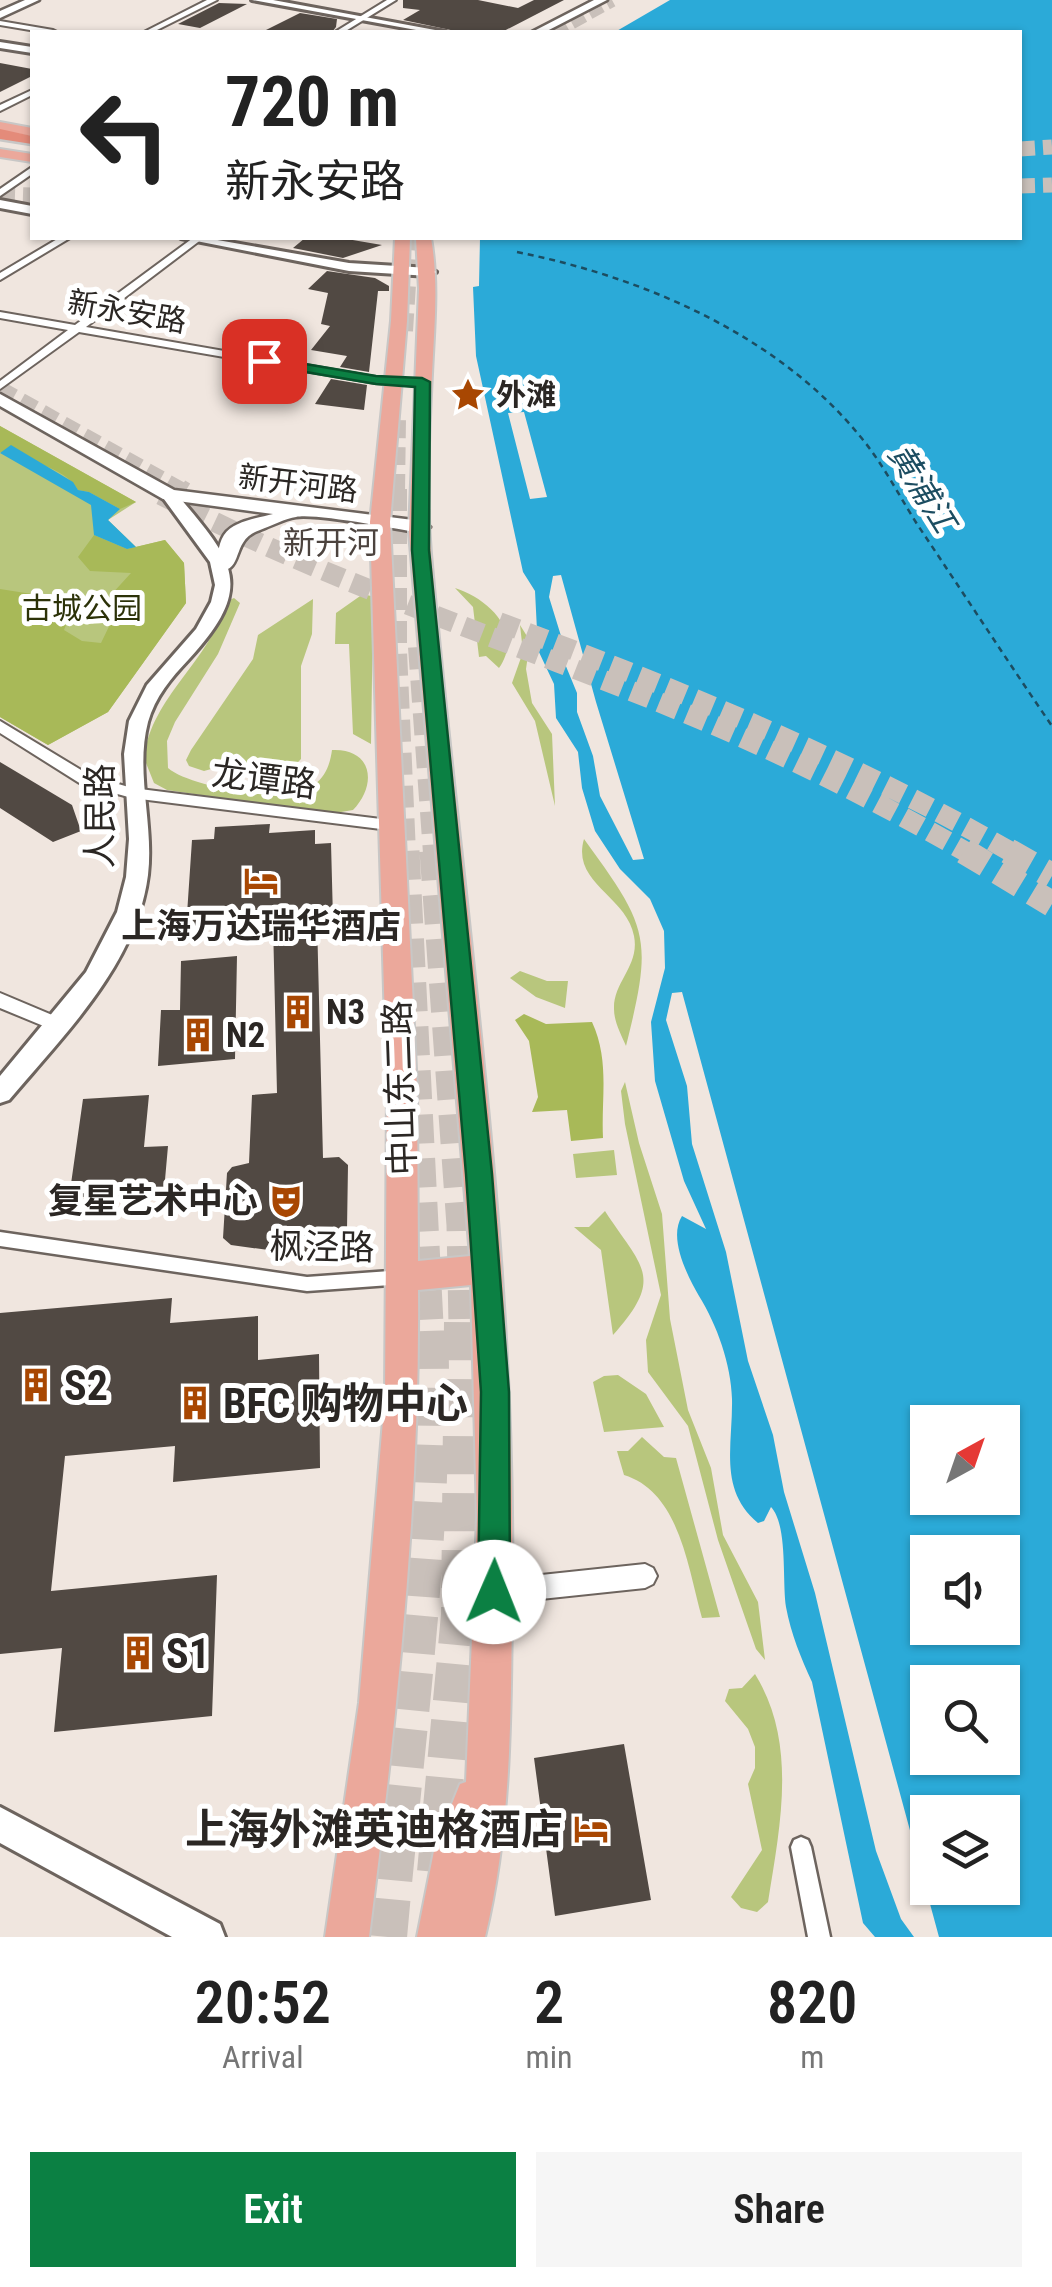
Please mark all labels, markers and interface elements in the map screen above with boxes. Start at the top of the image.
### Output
text: 720 m [225,61,399,143]
icon: left [60,70,190,200]
text: 新永安路 [225,155,405,208]
street label: 新永安路 [65,284,189,339]
pin [222,319,307,404]
icon: arrive [237,334,292,389]
place icon: 外滩 [449,376,487,414]
place label: 外滩 [496,377,556,412]
water label: 黄浦江 [880,437,965,541]
street label: 新开河路 [236,459,360,508]
district label: 新开河 [283,524,379,562]
park label: 古城公园 [22,591,142,626]
street label: 龙谭路 [209,753,319,806]
street label: 人民路 [80,763,121,869]
hotel icon: 上海万达瑞华酒店 [242,862,280,900]
place label: 上海万达瑞华酒店 [121,906,401,947]
place label: N3 [326,992,365,1033]
building icon: N3 [279,993,317,1031]
street label: 中山东二路 [377,1000,424,1176]
place label: N2 [226,1015,265,1056]
building icon: N2 [179,1016,217,1054]
place label: 复星艺术中心 [48,1181,258,1222]
theatre icon: 复星艺术中心 [267,1182,305,1220]
street label: 枫泾路 [269,1226,375,1269]
place label: S2 [64,1361,108,1410]
building icon: S2 [17,1366,55,1404]
place label: BFC 购物中心 [223,1379,468,1428]
building icon: BFC 购物中心 [176,1384,214,1422]
north arrow [910,1405,1020,1515]
map controls [910,1405,1020,1905]
button: sound [910,1535,1020,1645]
position arrow [442,1540,546,1644]
place label: S1 [166,1629,210,1678]
building icon: S1 [119,1634,157,1672]
button: search [910,1665,1020,1775]
button: layers [910,1795,1020,1905]
place label: 上海外滩英迪格酒店 [185,1805,563,1854]
hotel icon: 上海外滩英迪格酒店 [572,1810,610,1848]
text: 20:52 [194,1967,331,2038]
text: 2 [534,1967,564,2038]
text: 820 [767,1967,857,2038]
text: Arrival [222,2038,303,2076]
text: min [526,2038,572,2076]
text: m [800,2038,824,2076]
button: Exit [30,2152,516,2267]
button: Share [536,2152,1022,2267]

